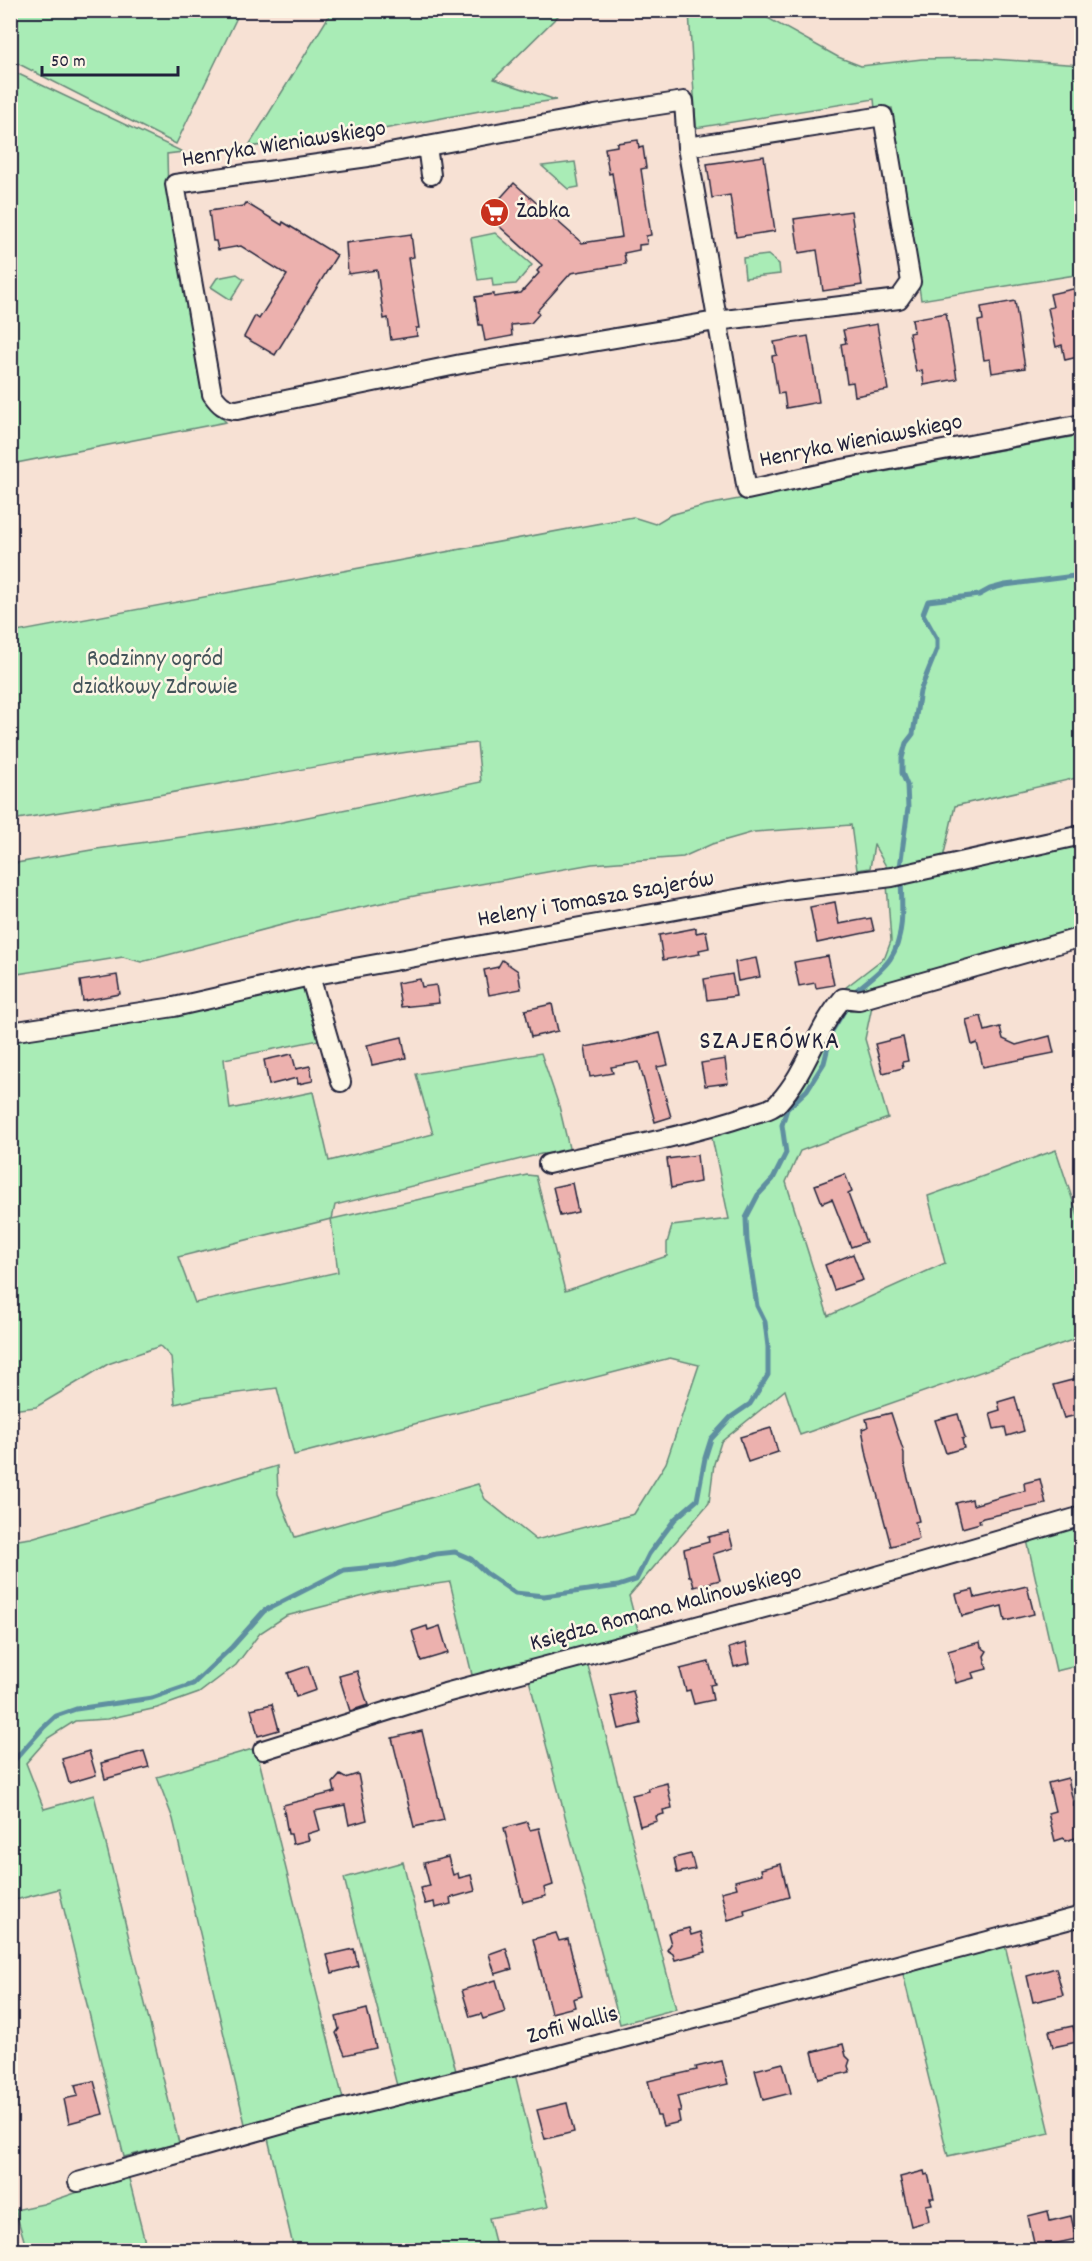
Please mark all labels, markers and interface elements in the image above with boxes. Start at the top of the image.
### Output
scale bar [42,39,178,77]
text: 50 m [51,50,86,75]
street label: Henryka Wieniawskiego [180,112,388,178]
place label: Żabka [516,195,570,229]
supermarket icon: Żabka [479,196,511,228]
street label: Henryka Wieniawskiego [757,406,965,478]
park label: Rodzinny ogród działkowy Zdrowie [72,643,238,705]
street label: Heleny i Tomasza Szajerów [475,862,717,938]
district label: SZAJERÓWKA [699,1024,841,1061]
street label: Księdza Romana Malinowskiego [526,1556,806,1662]
street label: Zofii Wallis [524,1998,622,2054]

